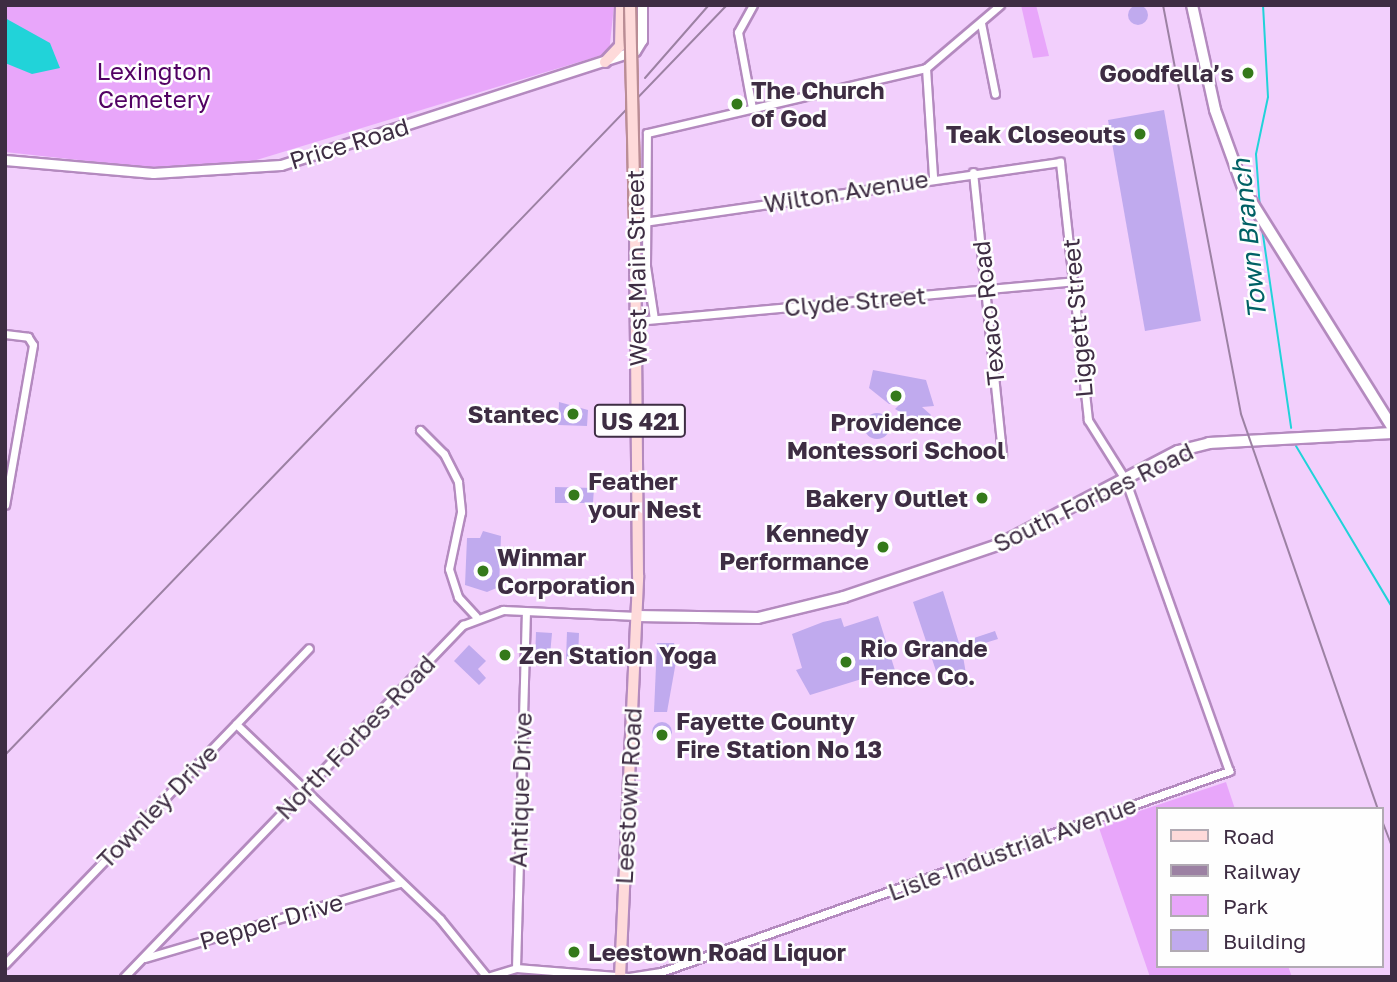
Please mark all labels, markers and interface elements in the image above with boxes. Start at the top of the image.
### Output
park label: Lexington Cemetery [97,57,211,113]
place label: Goodfella’s [1099,59,1234,87]
marker: Goodfella’s [1240,65,1256,81]
place label: The Church of God [751,76,884,132]
marker: The Church of God [729,96,745,112]
street label: Price Road [286,111,412,175]
place label: Teak Closeouts [946,120,1126,148]
marker: Teak Closeouts [1132,126,1148,142]
water label: Town Branch [1225,157,1273,321]
street label: Wilton Avenue [762,164,930,218]
street label: West Main Street [620,169,652,367]
street label: Liggett Street [1056,237,1098,399]
street label: Texaco Road [966,239,1010,387]
street label: Clyde Street [783,280,927,322]
marker: Providence Montessori School [888,388,904,404]
place label: Stantec [468,400,559,428]
road number: US 421 [593,402,687,440]
marker: Stantec [565,406,581,422]
place label: Providence Montessori School [787,408,1005,464]
street label: South Forbes Road [988,436,1198,558]
place label: Feather your Nest [588,467,701,523]
place label: Bakery Outlet [805,484,968,512]
marker: Feather your Nest [566,487,582,503]
marker: Bakery Outlet [974,490,990,506]
place label: Kennedy Performance [719,519,869,575]
marker: Kennedy Performance [875,539,891,555]
place label: Winmar Corporation [497,543,635,599]
marker: Winmar Corporation [475,563,491,579]
place label: Rio Grande Fence Co. [860,634,988,690]
place label: Zen Station Yoga [519,641,717,669]
marker: Zen Station Yoga [497,647,513,663]
street label: North Forbes Road [269,649,441,825]
marker: Rio Grande Fence Co. [838,654,854,670]
street label: Leestown Road [609,707,647,885]
place label: Fayette County Fire Station No 13 [676,707,882,763]
street label: Antique Drive [503,712,537,868]
marker: Fayette County Fire Station No 13 [654,727,670,743]
street label: Townley Drive [91,738,223,874]
street label: Lisle Industrial Avenue [884,790,1140,906]
legend [1156,807,1383,968]
text: Road [1223,823,1274,849]
text: Railway [1223,858,1301,884]
street label: Pepper Drive [196,887,346,955]
text: Park [1223,893,1268,919]
text: Building [1223,928,1306,954]
place label: Leestown Road Liquor [588,938,846,966]
marker: Leestown Road Liquor [566,944,582,960]

